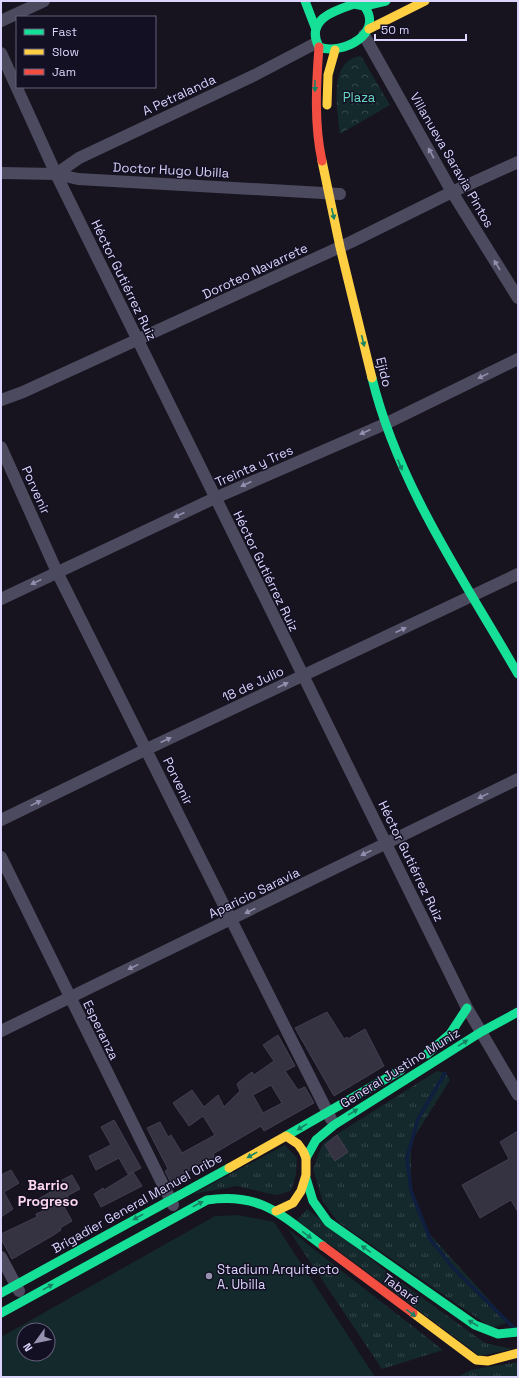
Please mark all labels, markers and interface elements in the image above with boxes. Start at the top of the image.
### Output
legend [16,16,156,88]
scale bar [375,16,466,42]
text: 50 m [381,22,409,38]
text: Fast [52,24,77,40]
text: Slow [52,44,79,60]
text: Jam [52,64,76,80]
street label: A Petralanda [140,70,219,119]
one-way arrow [312,80,318,93]
park label: Plaza [343,89,376,106]
street label: Villanueva Saravia Pintos [406,89,498,231]
one-way arrow [427,147,434,159]
street label: Doctor Hugo Ubilla [112,158,230,182]
one-way arrow [330,208,336,221]
street label: Héctor Gutiérrez Ruiz [87,217,161,343]
street label: Doroteo Navarrete [200,239,310,303]
one-way arrow [494,259,501,271]
one-way arrow [360,335,366,347]
street label: Ejido [372,355,396,389]
one-way arrow [477,373,489,379]
one-way arrow [360,429,371,435]
street label: Treinta y Tres [212,441,296,491]
one-way arrow [398,460,404,472]
street label: Porvenir [18,463,54,517]
one-way arrow [240,482,252,488]
street label: Héctor Gutiérrez Ruiz [229,508,303,634]
one-way arrow [174,512,185,518]
one-way arrow [30,579,42,585]
one-way arrow [395,627,407,633]
street label: 18 de Julio [219,662,287,706]
one-way arrow [278,682,289,688]
one-way arrow [160,737,171,743]
street label: Porvenir [159,754,197,808]
one-way arrow [477,793,489,799]
street label: Héctor Gutiérrez Ruiz [374,798,448,924]
one-way arrow [30,800,42,806]
one-way arrow [361,850,372,857]
street label: Aparicio Saravia [206,863,303,922]
one-way arrow [244,907,255,914]
one-way arrow [127,964,138,970]
street label: Esperanza [79,997,123,1063]
street label: General Justino Muniz [337,1024,463,1112]
one-way arrow [458,1039,468,1047]
one-way arrow [347,1109,359,1116]
one-way arrow [297,1123,307,1131]
street label: Brigadier General Manuel Oribe [49,1149,225,1257]
one-way arrow [246,1151,258,1158]
district label: Barrio Progreso [18,1176,78,1210]
one-way arrow [192,1201,204,1207]
one-way arrow [132,1214,144,1220]
one-way arrow [302,1231,313,1239]
one-way arrow [361,1246,371,1254]
place label: Stadium Arquitecto A. Ubilla [217,1261,339,1293]
street label: Tabaré [379,1270,423,1308]
marker: Stadium Arquitecto A. Ubilla [204,1271,214,1281]
one-way arrow [42,1284,53,1291]
one-way arrow [406,1309,417,1317]
one-way arrow [467,1320,479,1327]
north arrow [16,1322,56,1362]
text: N [20,1341,35,1354]

